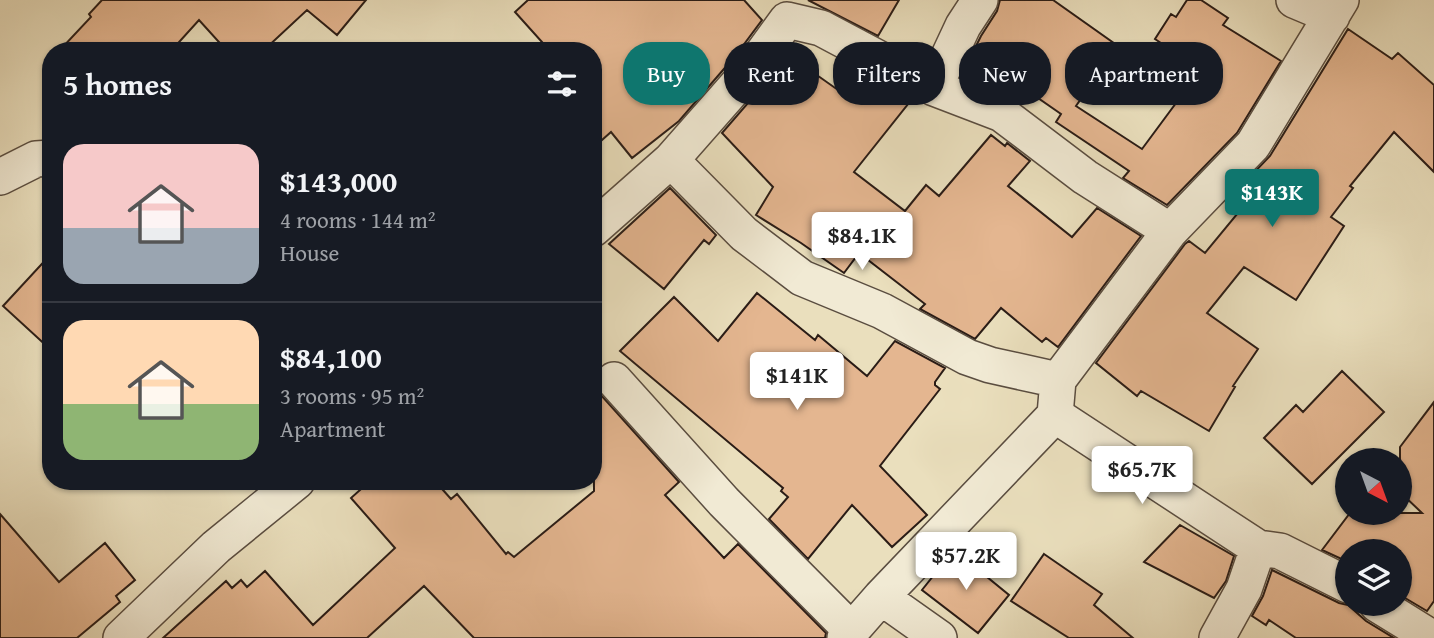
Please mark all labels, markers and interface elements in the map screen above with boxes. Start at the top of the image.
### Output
chip: Buy [623,42,710,105]
chip: Rent [724,42,819,105]
chip: Filters [833,42,945,105]
chip: New [959,42,1051,105]
chip: Apartment [1065,42,1223,105]
text: 5 homes [63,62,172,106]
icon: filters [543,65,581,103]
text: $143,000 [280,159,397,203]
pin: $143K [1223,170,1321,229]
icon: home [119,172,203,256]
text: $143K [1241,175,1303,208]
text: 4 rooms · 144 m² [280,203,435,236]
pin: $84.1K [805,212,919,272]
text: $84.1K [828,218,896,251]
text: House [280,236,339,269]
text: $84,100 [280,335,382,379]
icon: home [119,348,203,432]
pin: $141K [748,352,846,412]
text: $141K [766,358,828,391]
text: 3 rooms · 95 m² [280,379,424,412]
text: Apartment [280,412,385,445]
pin: $65.7K [1085,447,1199,506]
north arrow [1335,448,1412,525]
map controls [1335,448,1412,616]
text: $65.7K [1108,452,1176,485]
pin: $57.2K [909,532,1023,592]
text: $57.2K [932,538,1000,571]
button: layers [1335,539,1412,616]

